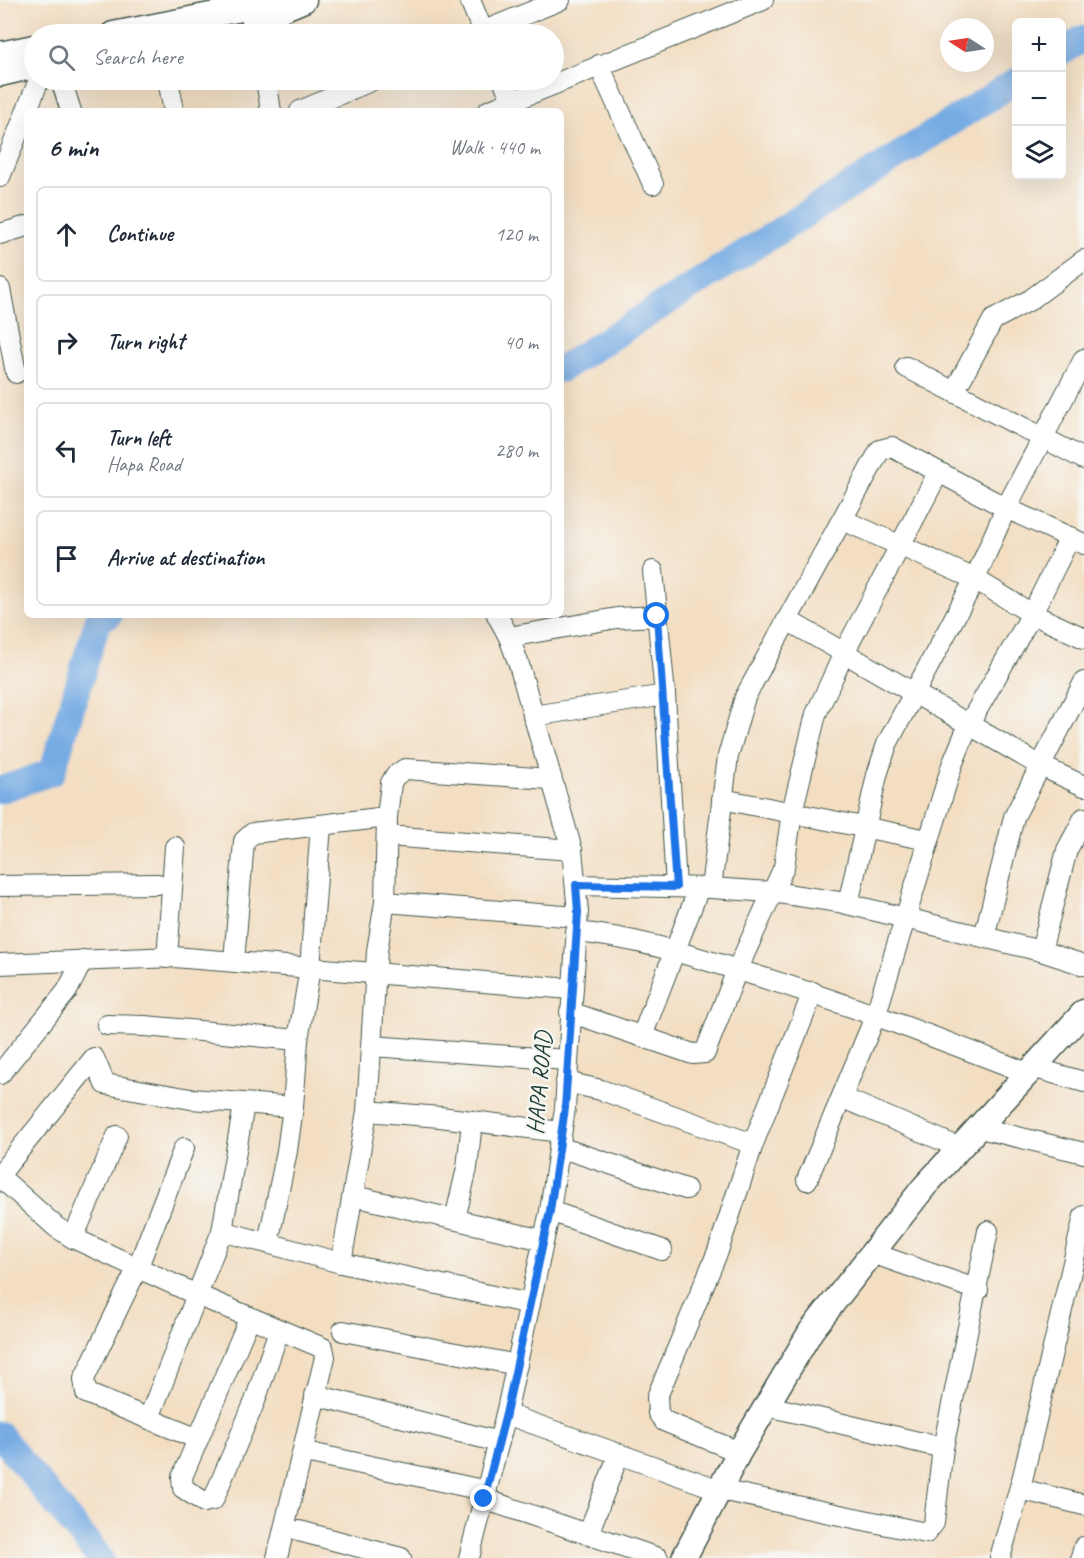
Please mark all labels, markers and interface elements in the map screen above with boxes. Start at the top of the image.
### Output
north arrow [940,18,994,72]
map controls [1012,18,1066,180]
button: + [1012,18,1066,72]
search box [24,24,564,90]
icon: search [45,41,78,74]
text: Search here [93,43,183,71]
button: − [1012,72,1066,126]
button: layers [1012,126,1066,180]
text: 6 min [48,131,98,164]
text: Walk · 440 m [450,135,540,160]
icon: ahead [50,218,83,251]
text: Continue [107,220,173,248]
text: 120 m [495,222,538,247]
icon: right [50,326,83,359]
text: Turn right [107,328,184,356]
text: 40 m [504,330,538,355]
text: Turn left [107,424,171,452]
icon: left [50,434,83,467]
text: 280 m [495,438,538,463]
text: Hapa Road [107,452,181,477]
icon: arrive [50,542,83,575]
text: Arrive at destination [107,544,264,572]
route start [643,602,669,628]
street label: HAPA ROAD [520,1028,559,1136]
route end [470,1485,496,1511]

